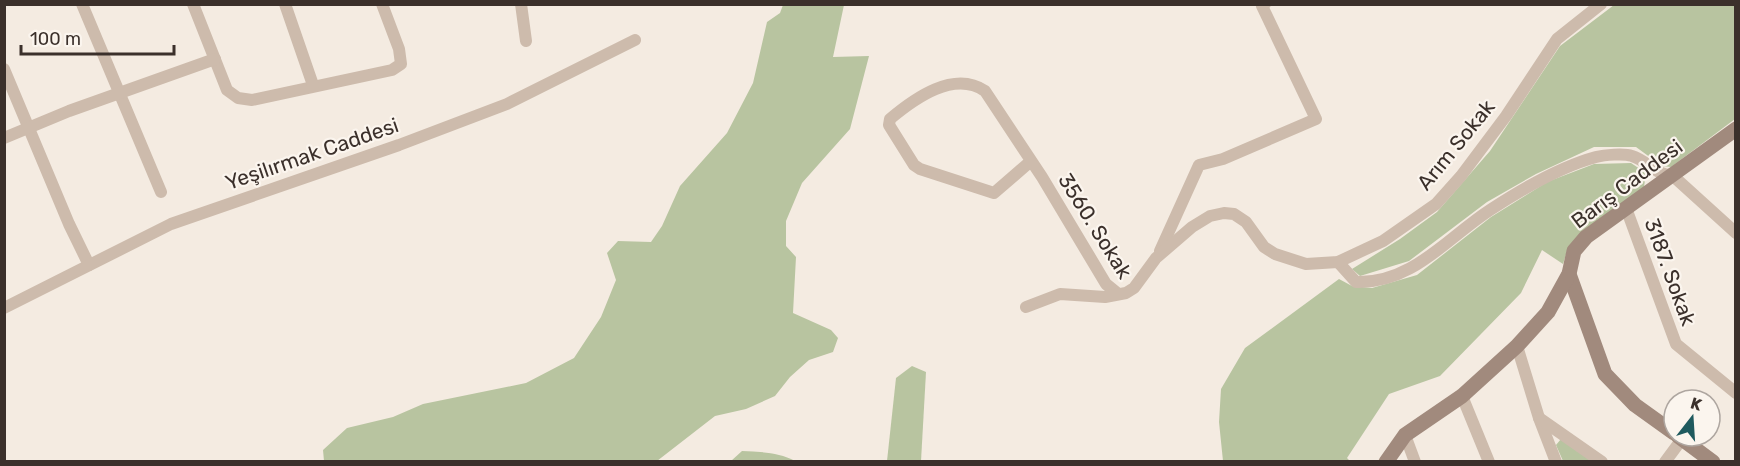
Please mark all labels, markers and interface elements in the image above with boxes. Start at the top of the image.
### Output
scale bar [21,18,174,56]
text: 100 m [30,28,81,50]
street label: Arım Sokak [1412,94,1500,195]
street label: Yeşilırmak Caddesi [222,112,402,195]
street label: Barış Caddesi [1566,134,1687,234]
street label: 3560. Sokak [1053,168,1138,283]
street label: 3187. Sokak [1639,215,1702,329]
north arrow [1662,388,1722,448]
text: K [1688,393,1704,415]

